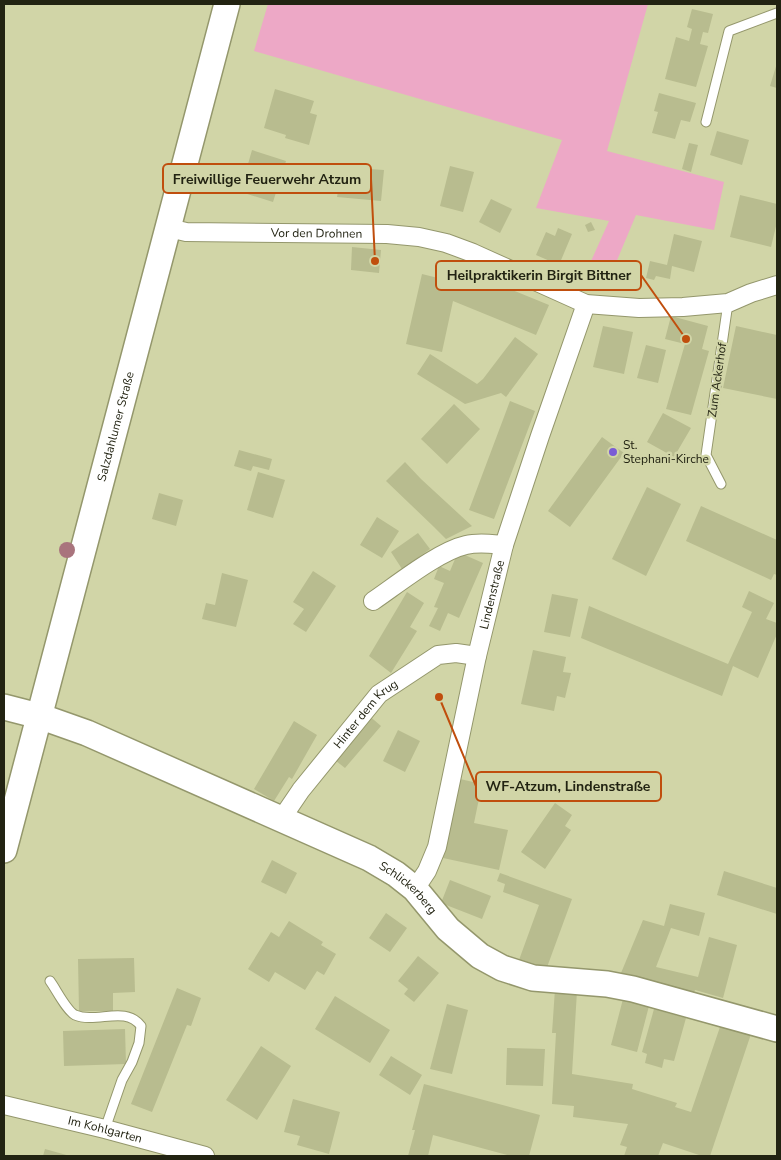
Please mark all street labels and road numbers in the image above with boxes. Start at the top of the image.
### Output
street label: Vor den Drohnen [270,225,362,242]
street label: Zum Ackerhof [704,341,730,418]
street label: Salzdahlumer Straße [93,370,138,483]
street label: Lindenstraße [476,558,508,631]
street label: Hinter dem Krug [330,676,401,752]
street label: Schlickerberg [376,858,440,917]
street label: Im Kohlgarten [66,1112,144,1147]

